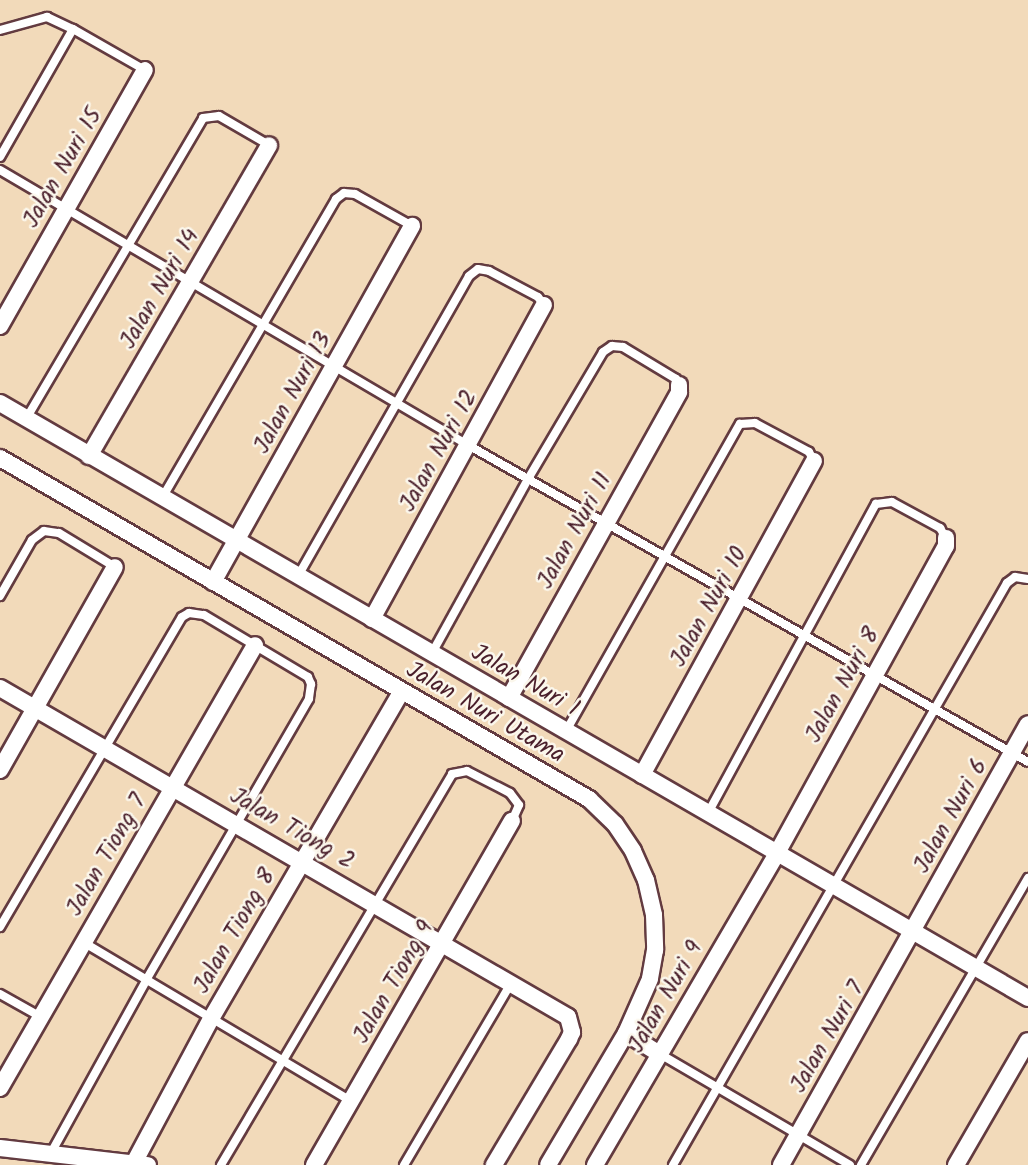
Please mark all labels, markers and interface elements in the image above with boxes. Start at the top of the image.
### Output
street label: Jalan Nuri 15 [17,103,109,233]
street label: Jalan Nuri 14 [114,224,206,354]
street label: Jalan Nuri 13 [248,327,338,459]
street label: Jalan Nuri 12 [394,385,484,517]
street label: Jalan Nuri 11 [531,468,619,594]
street label: Jalan Nuri 10 [664,542,754,672]
street label: Jalan Nuri 8 [799,622,887,748]
street label: Jalan Nuri 1 [466,638,584,724]
street label: Jalan Nuri Utama [401,656,569,770]
street label: Jalan Nuri 6 [908,754,994,878]
street label: Jalan Tiong 2 [225,782,359,876]
street label: Jalan Tiong 7 [60,789,154,921]
street label: Jalan Tiong 8 [188,863,282,999]
street label: Jalan Tiong 9 [347,915,441,1049]
street label: Jalan Nuri 9 [622,936,710,1058]
street label: Jalan Nuri 7 [784,976,872,1098]

